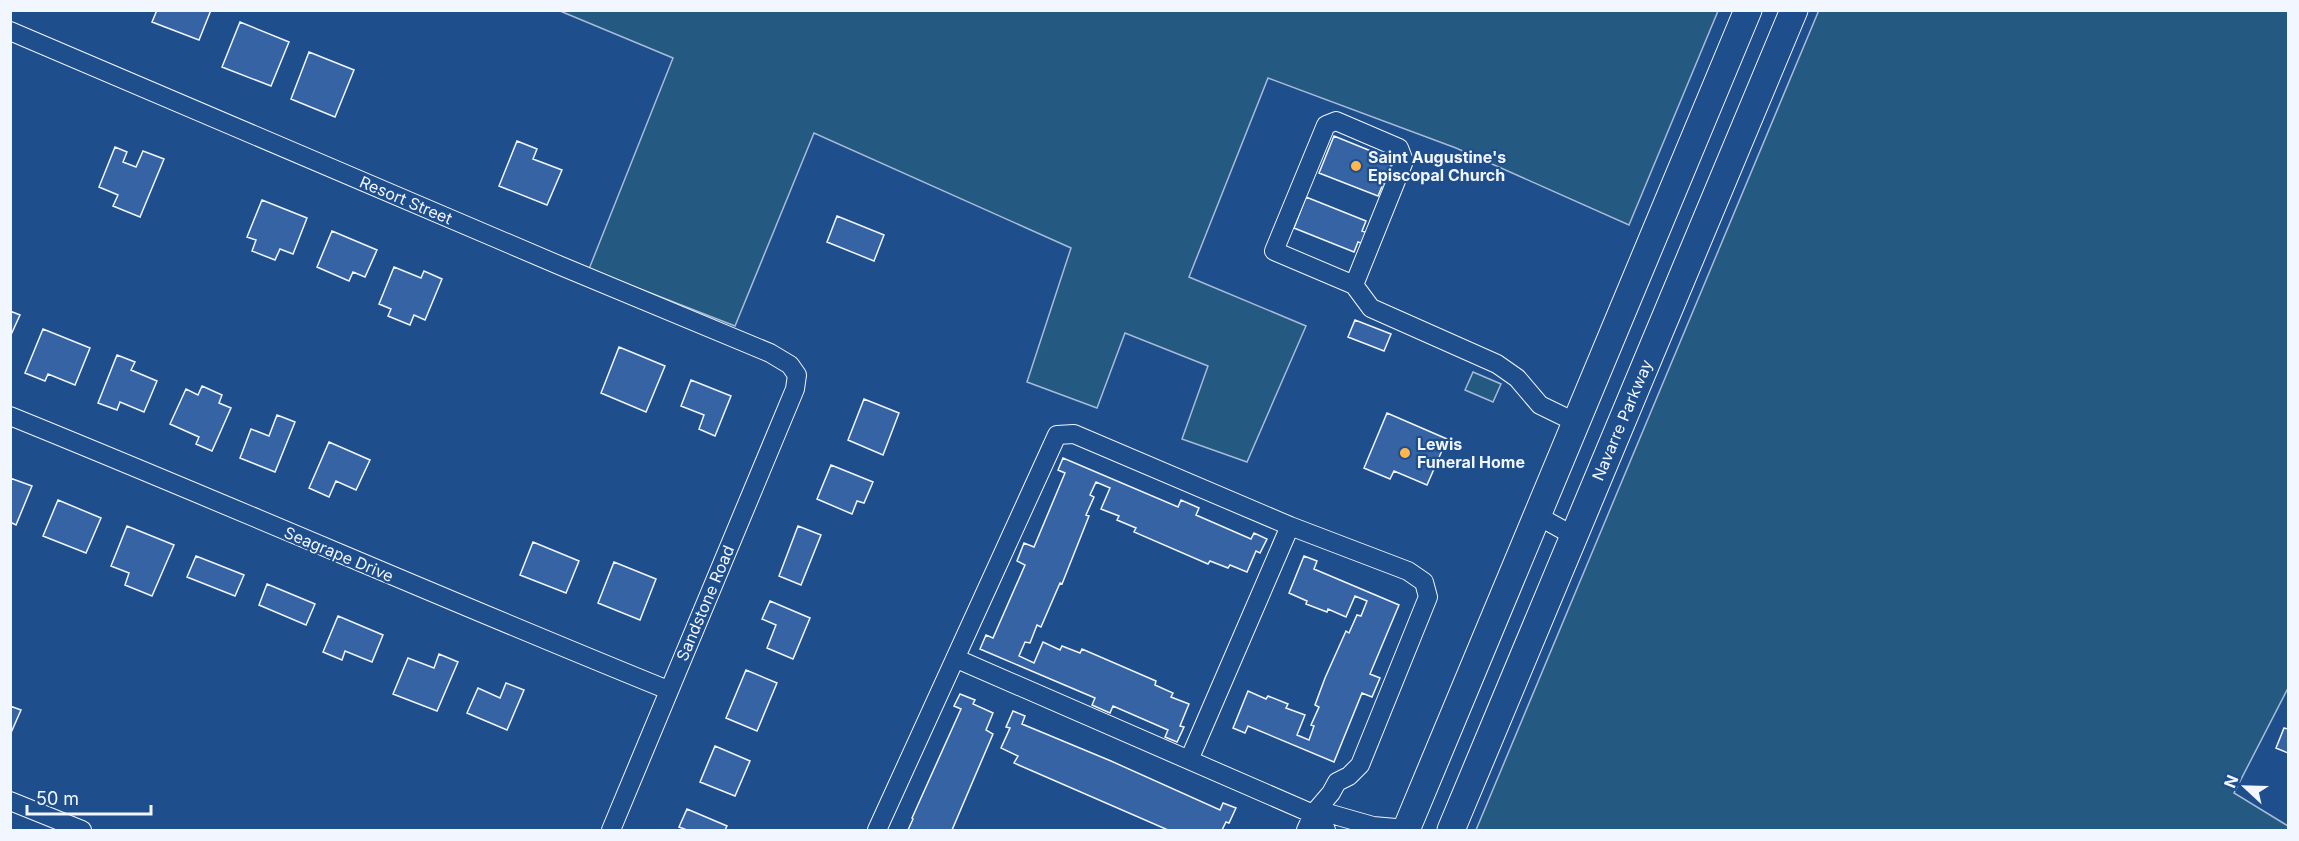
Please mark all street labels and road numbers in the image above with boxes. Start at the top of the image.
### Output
street label: Resort Street [357,172,455,228]
street label: Navarre Parkway [1587,356,1657,484]
street label: Seagrape Drive [281,522,397,586]
street label: Sandstone Road [672,542,738,664]

